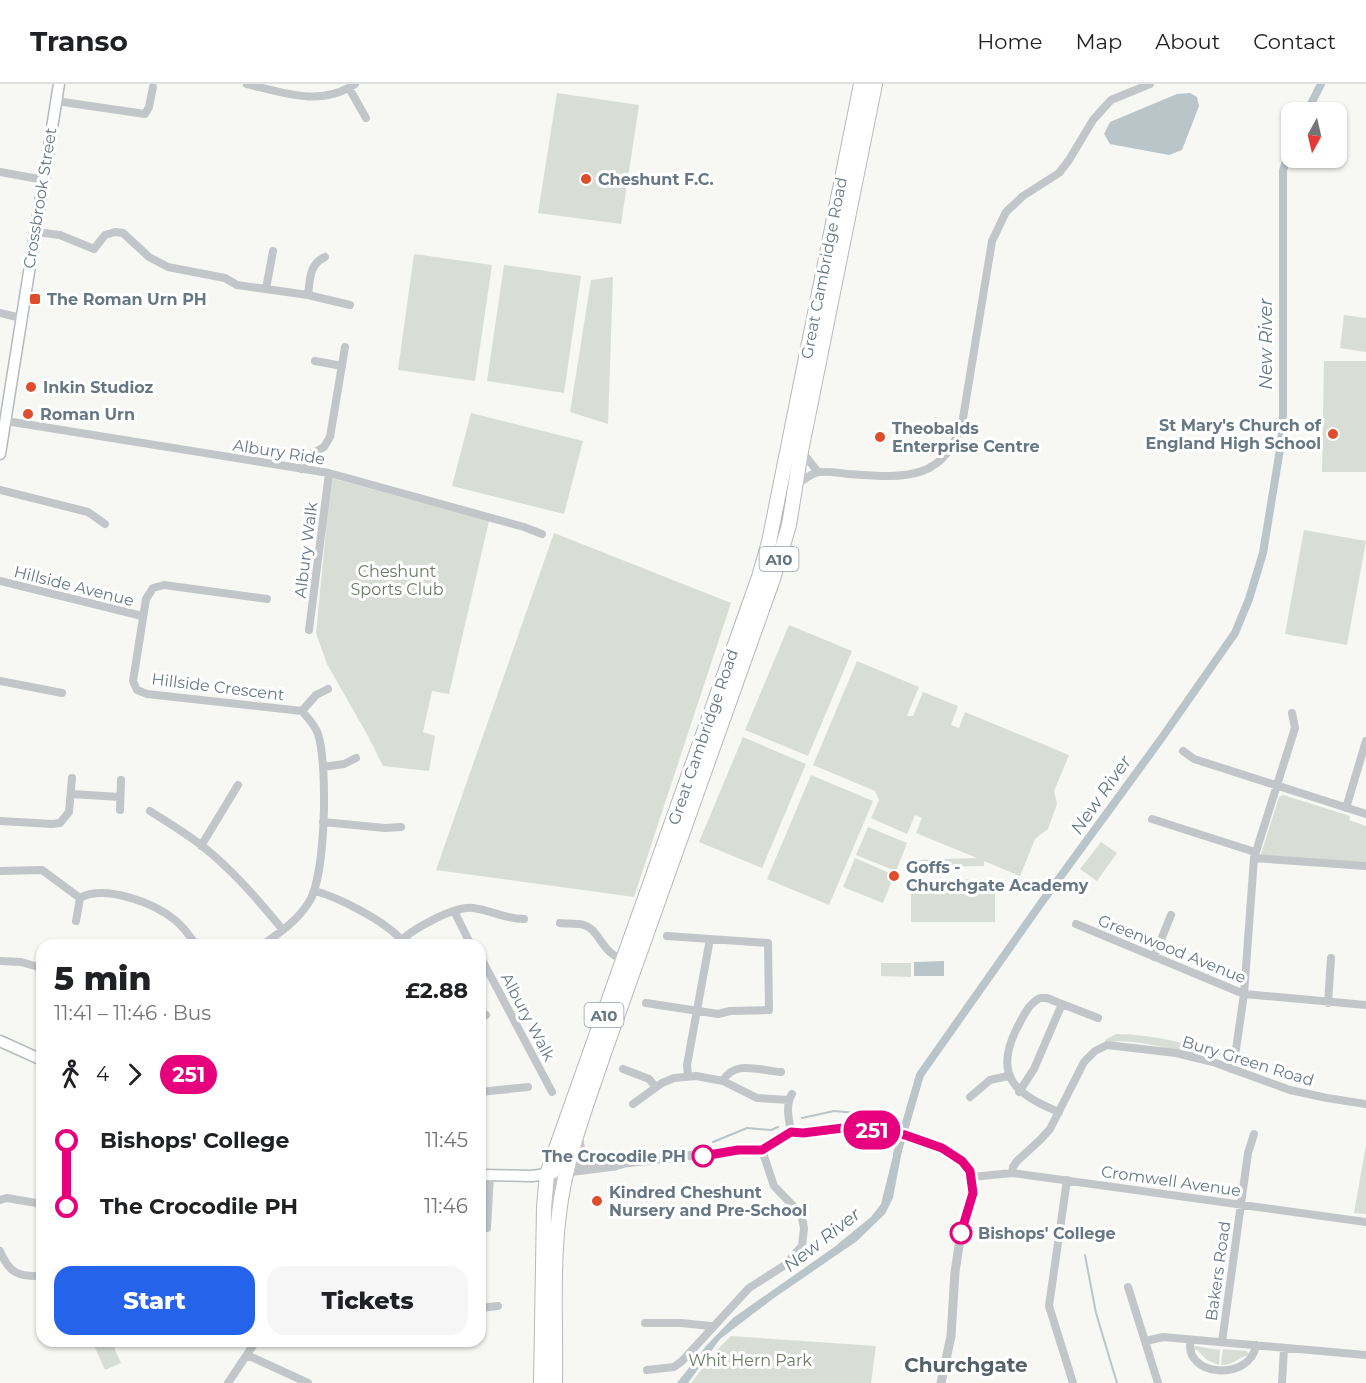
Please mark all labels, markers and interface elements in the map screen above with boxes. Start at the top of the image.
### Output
text: Transo [30,24,128,58]
text: Home [977,29,1042,54]
text: Map [1075,29,1122,54]
text: About [1155,29,1220,54]
text: Contact [1253,29,1336,54]
north arrow [1281,102,1347,168]
map controls [1281,102,1347,168]
street label: Crossbrook Street [19,126,61,270]
place label: Cheshunt F.C. [598,170,714,189]
marker: Cheshunt F.C. [579,172,593,186]
street label: Great Cambridge Road [797,176,851,360]
place label: The Roman Urn PH [47,290,207,309]
marker: The Roman Urn PH [28,292,42,306]
water label: New River [1255,298,1277,390]
place label: Inkin Studioz [43,378,154,397]
marker: Inkin Studioz [24,380,38,394]
place label: Roman Urn [40,405,135,424]
marker: Roman Urn [21,407,35,421]
place label: St Mary's Church of England High School [1146,416,1322,453]
place label: Theobalds Enterprise Centre [892,419,1039,456]
marker: St Mary's Church of England High School [1326,427,1340,441]
marker: Theobalds Enterprise Centre [873,430,887,444]
street label: Albury Ride [232,435,326,469]
street label: Albury Walk [291,500,321,599]
road number: A10 [760,547,798,571]
street label: Hillside Avenue [12,562,136,610]
park label: Cheshunt Sports Club [350,562,444,599]
street label: Great Cambridge Road [664,647,742,827]
street label: Hillside Crescent [151,669,286,705]
water label: New River [1066,751,1137,839]
place label: Goffs - Churchgate Academy [906,858,1089,895]
marker: Goffs - Churchgate Academy [887,869,901,883]
street label: Greenwood Avenue [1095,911,1249,987]
text: 5 min [54,958,151,998]
street label: Albury Walk [497,970,559,1065]
text: £2.88 [405,977,468,1004]
text: 11:41 – 11:46 · Bus [54,1001,211,1025]
road number: A10 [584,1003,624,1027]
street label: Bury Green Road [1180,1032,1316,1090]
icon: walk [54,1058,87,1091]
icon: forward [118,1058,151,1091]
text: 4 [96,1062,109,1086]
text: 251 [172,1062,205,1087]
line badge: 251 [838,1110,906,1150]
text: 251 [855,1118,889,1143]
text: Bishops' College [100,1127,289,1154]
text: 11:45 [425,1128,468,1152]
marker: The Crocodile PH [692,1145,714,1167]
place label: The Crocodile PH [542,1147,686,1166]
street label: Cromwell Avenue [1100,1162,1242,1200]
place label: Kindred Cheshunt Nursery and Pre-School [609,1183,807,1220]
text: The Crocodile PH [100,1193,298,1220]
text: 11:46 [424,1194,468,1218]
marker: Kindred Cheshunt Nursery and Pre-School [590,1194,604,1208]
water label: New River [779,1203,865,1277]
street label: Bakers Road [1202,1220,1234,1322]
marker: Bishops' College [950,1222,972,1244]
place label: Bishops' College [978,1224,1116,1243]
button: Start [54,1266,255,1335]
button: Tickets [267,1266,468,1335]
park label: Whit Hern Park [688,1351,812,1370]
district label: Churchgate [904,1353,1028,1377]

